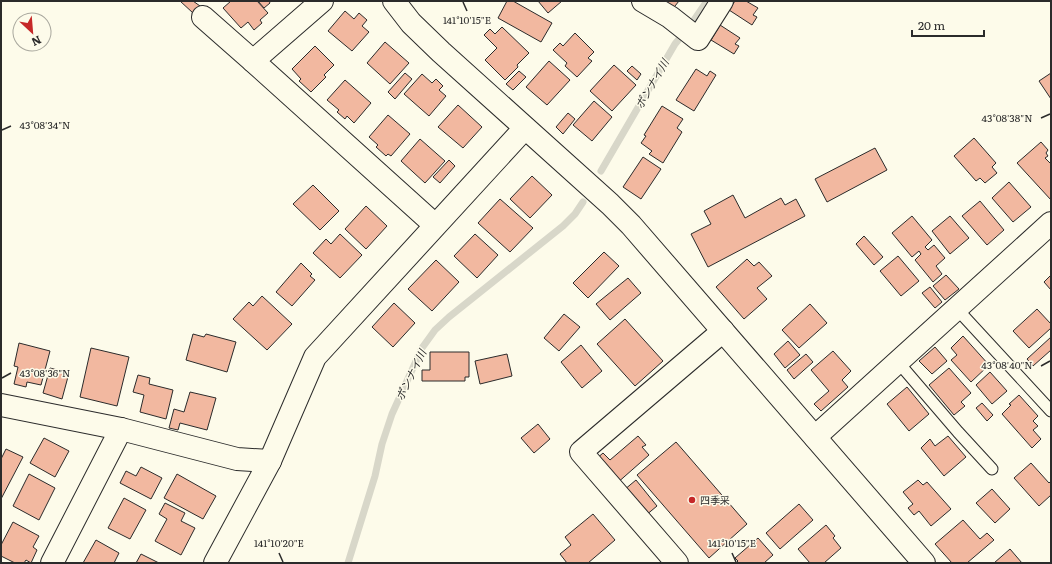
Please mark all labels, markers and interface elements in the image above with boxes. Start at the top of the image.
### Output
north arrow [12,12,52,52]
text: 141°10'15"E [443,12,491,27]
scale bar [912,12,984,38]
text: 20 m [918,16,945,34]
text: N [29,33,44,51]
water label: ポンナイ川 [630,55,672,111]
text: 43°08'38"N [982,110,1033,125]
text: 43°08'34"N [20,117,70,132]
water label: ポンナイ川 [391,345,430,403]
text: 43°08'40"N [981,357,1033,372]
text: 43°08'36"N [20,365,70,380]
place label: 四季采 [700,492,730,507]
marker: 四季采 [687,495,697,505]
text: 141°10'20"E [254,535,304,550]
text: 141°10'15"E [708,535,756,550]

